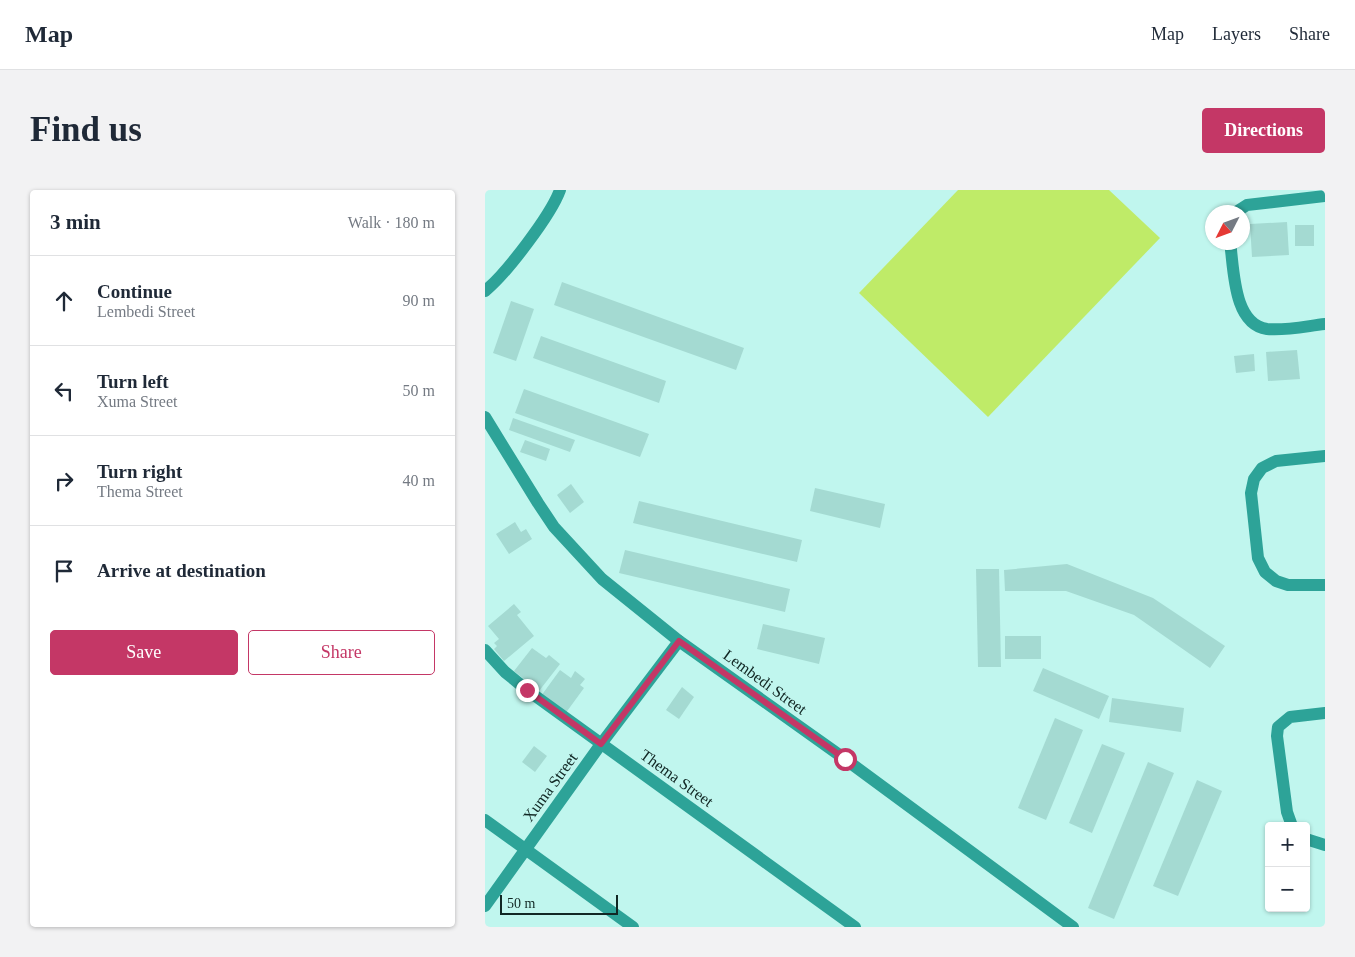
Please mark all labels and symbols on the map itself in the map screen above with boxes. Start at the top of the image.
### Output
north arrow [1205,205,1250,250]
street label: Lembedi Street [720,646,810,718]
route end [516,679,539,702]
street label: Thema Street [637,746,717,810]
route start [834,748,857,771]
street label: Xuma Street [519,749,581,825]
scale bar [500,892,617,915]

